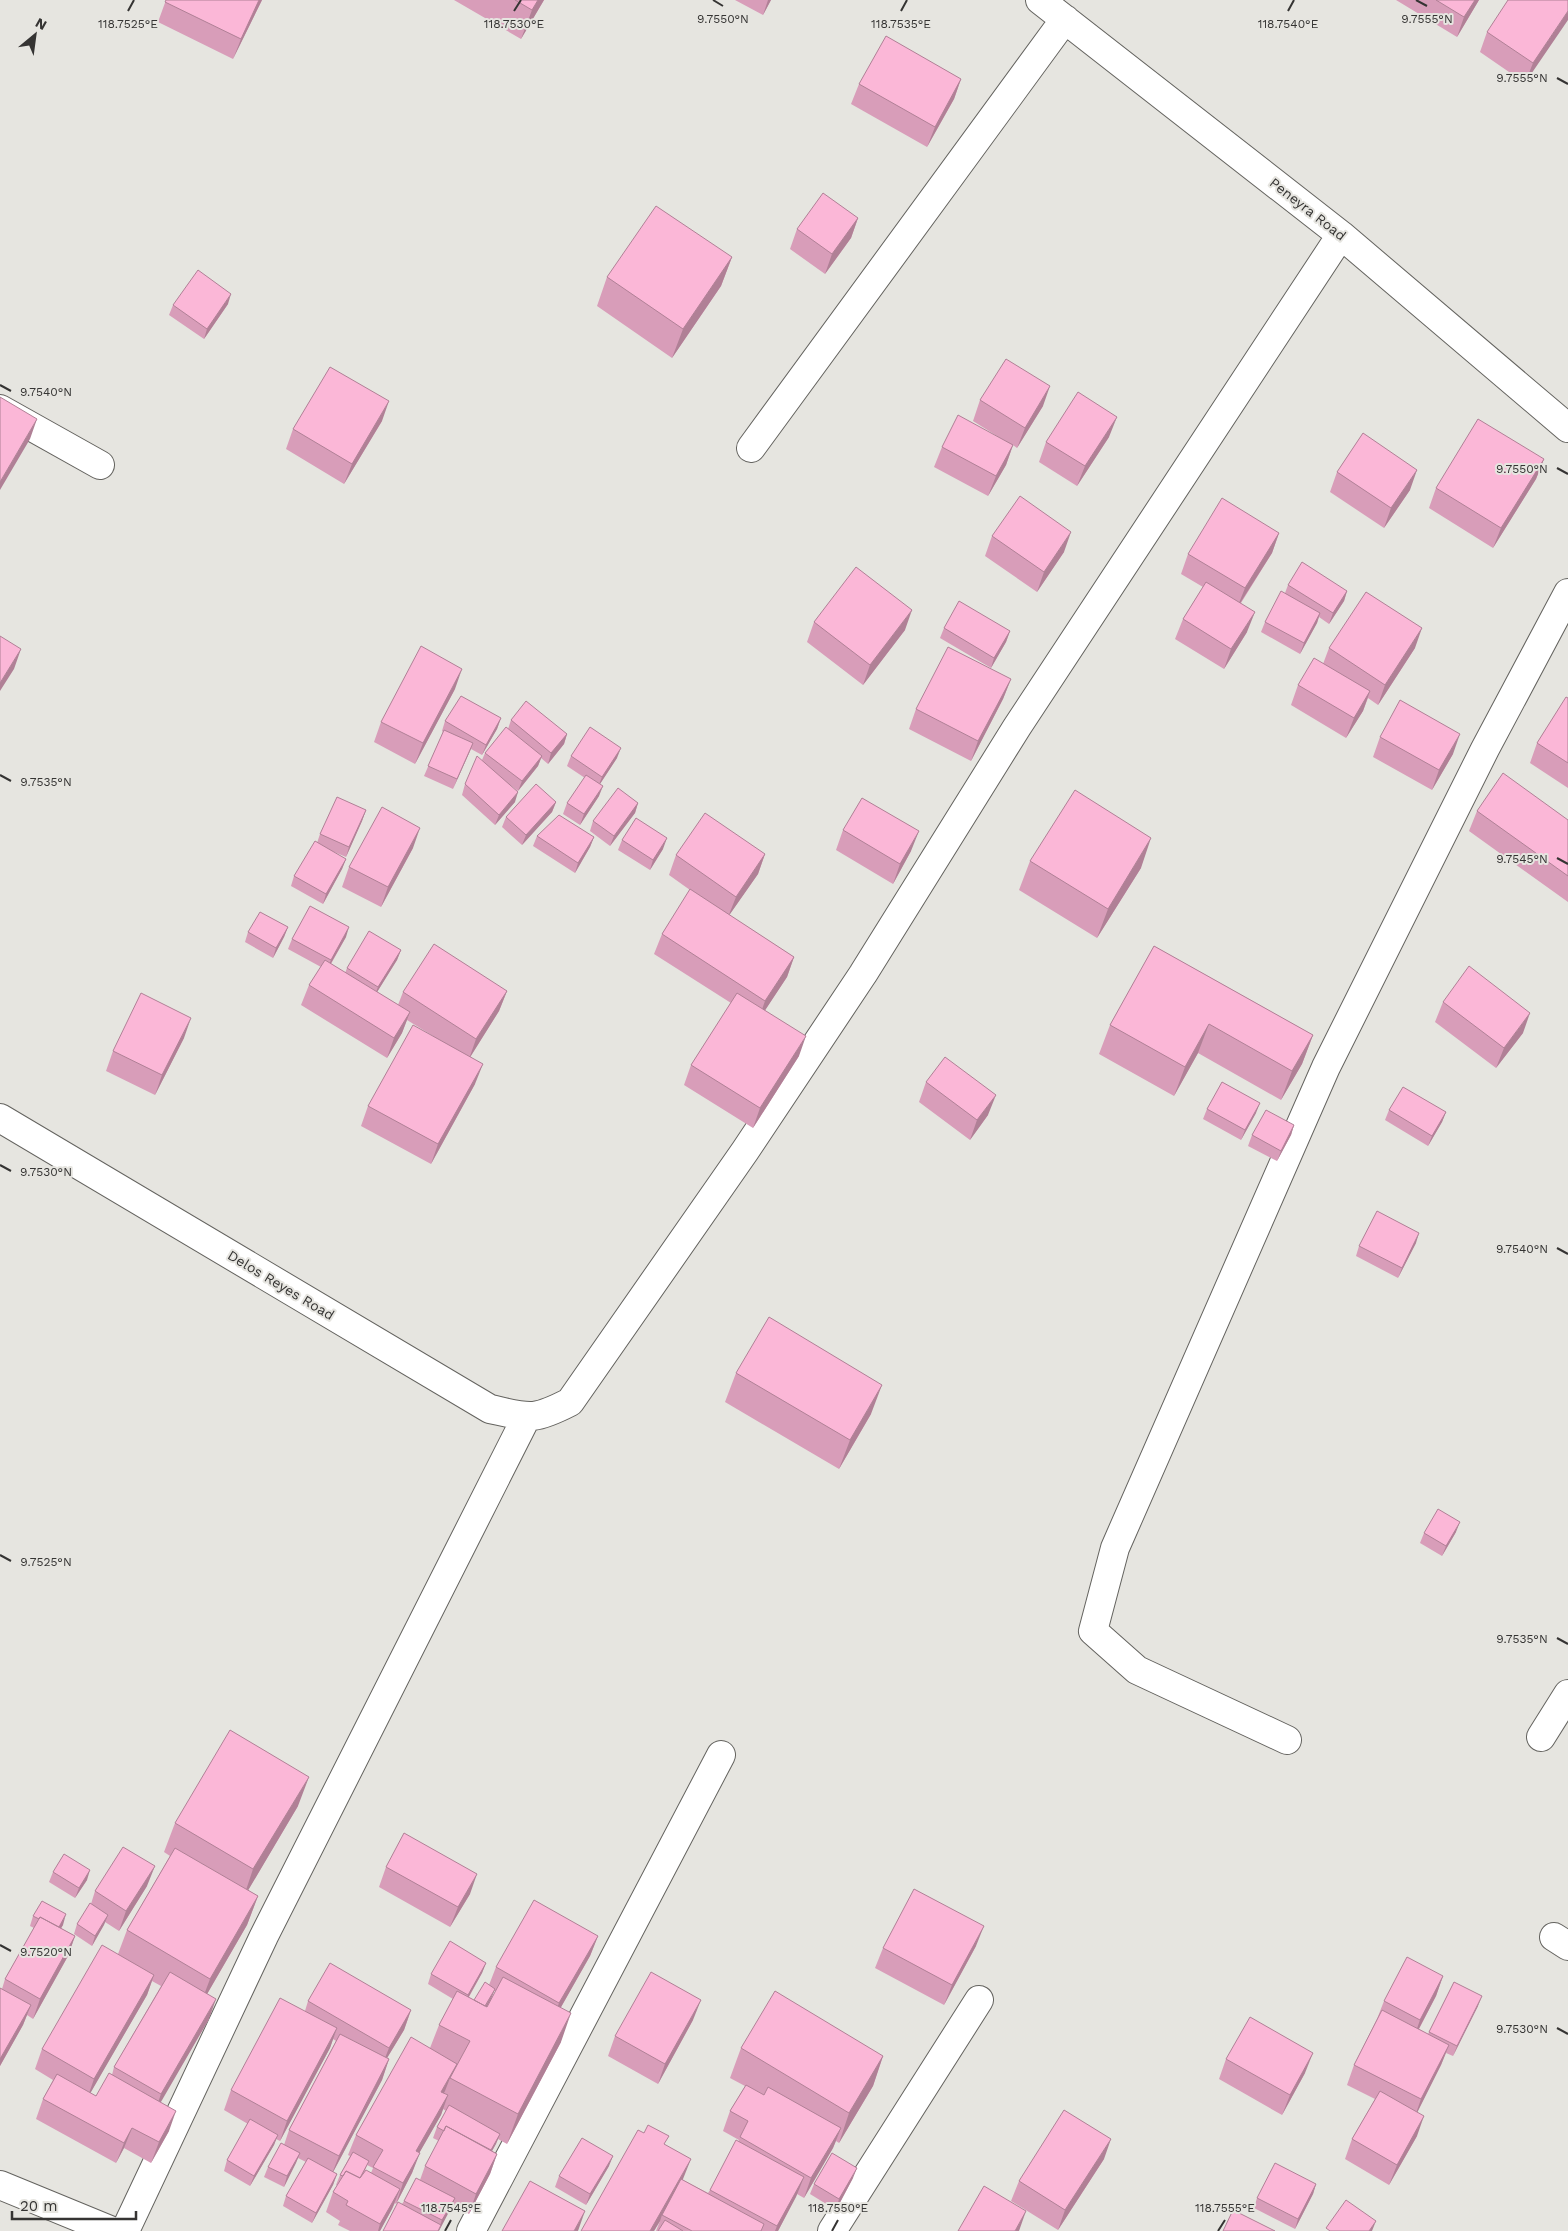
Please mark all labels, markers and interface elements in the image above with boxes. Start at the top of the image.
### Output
north arrow [10,10,60,60]
text: 9.7550°N [697,12,749,26]
text: 9.7555°N [1401,12,1453,26]
text: N [33,14,50,33]
text: 118.7525°E [98,17,158,31]
text: 118.7530°E [484,17,544,31]
text: 118.7535°E [871,17,931,31]
text: 118.7540°E [1258,17,1319,31]
text: 9.7555°N [1496,71,1548,85]
street label: Peneyra Road [1267,174,1349,244]
text: 9.7540°N [20,385,72,399]
text: 9.7550°N [1496,462,1548,476]
text: 9.7535°N [20,775,72,789]
text: 9.7545°N [1496,852,1548,866]
text: 9.7530°N [20,1165,72,1179]
text: 9.7540°N [1496,1242,1548,1256]
street label: Delos Reyes Road [225,1247,337,1323]
text: 9.7525°N [20,1555,72,1569]
text: 9.7535°N [1496,1632,1548,1646]
text: 9.7520°N [20,1945,72,1959]
text: 9.7530°N [1496,2022,1548,2036]
scale bar [12,2188,136,2220]
text: 20 m [20,2197,58,2215]
text: 118.7545°E [421,2201,481,2215]
text: 118.7550°E [808,2201,868,2215]
text: 118.7555°E [1195,2201,1255,2215]

